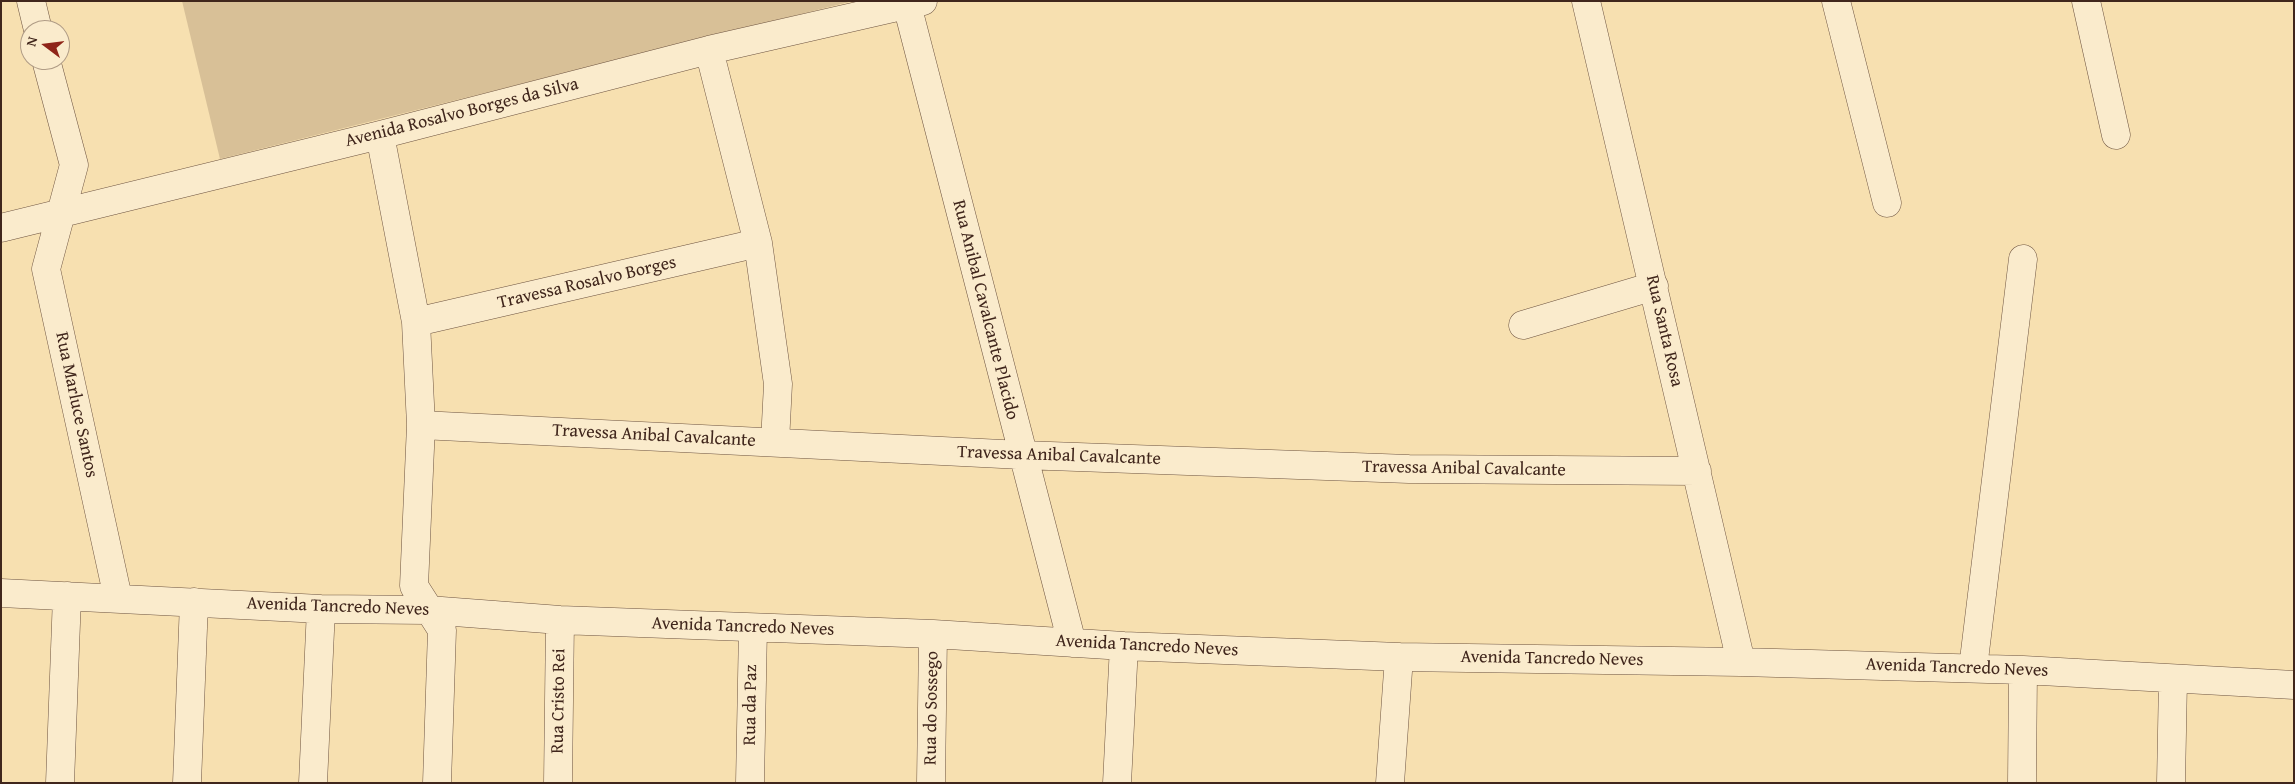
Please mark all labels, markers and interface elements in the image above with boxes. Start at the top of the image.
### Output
north arrow [20,20,70,70]
text: N [21,34,42,48]
street label: Avenida Rosalvo Borges da Silva [343,74,581,152]
street label: Rua Anibal Cavalcante Placido [947,198,1023,422]
street label: Travessa Rosalvo Borges [496,252,678,314]
street label: Rua Santa Rosa [1641,273,1687,389]
street label: Rua Marluce Santos [50,330,102,480]
street label: Travessa Anibal Cavalcante [552,420,756,452]
street label: Travessa Anibal Cavalcante [957,442,1161,470]
street label: Travessa Anibal Cavalcante [1362,456,1566,482]
street label: Avenida Tancredo Neves [246,593,430,621]
street label: Avenida Tancredo Neves [651,613,835,641]
street label: Avenida Tancredo Neves [1055,630,1239,662]
street label: Avenida Tancredo Neves [1460,647,1644,671]
street label: Rua Cristo Rei [547,648,571,754]
street label: Rua do Sossego [920,651,944,765]
street label: Avenida Tancredo Neves [1865,654,2049,682]
street label: Rua da Paz [739,664,763,746]

